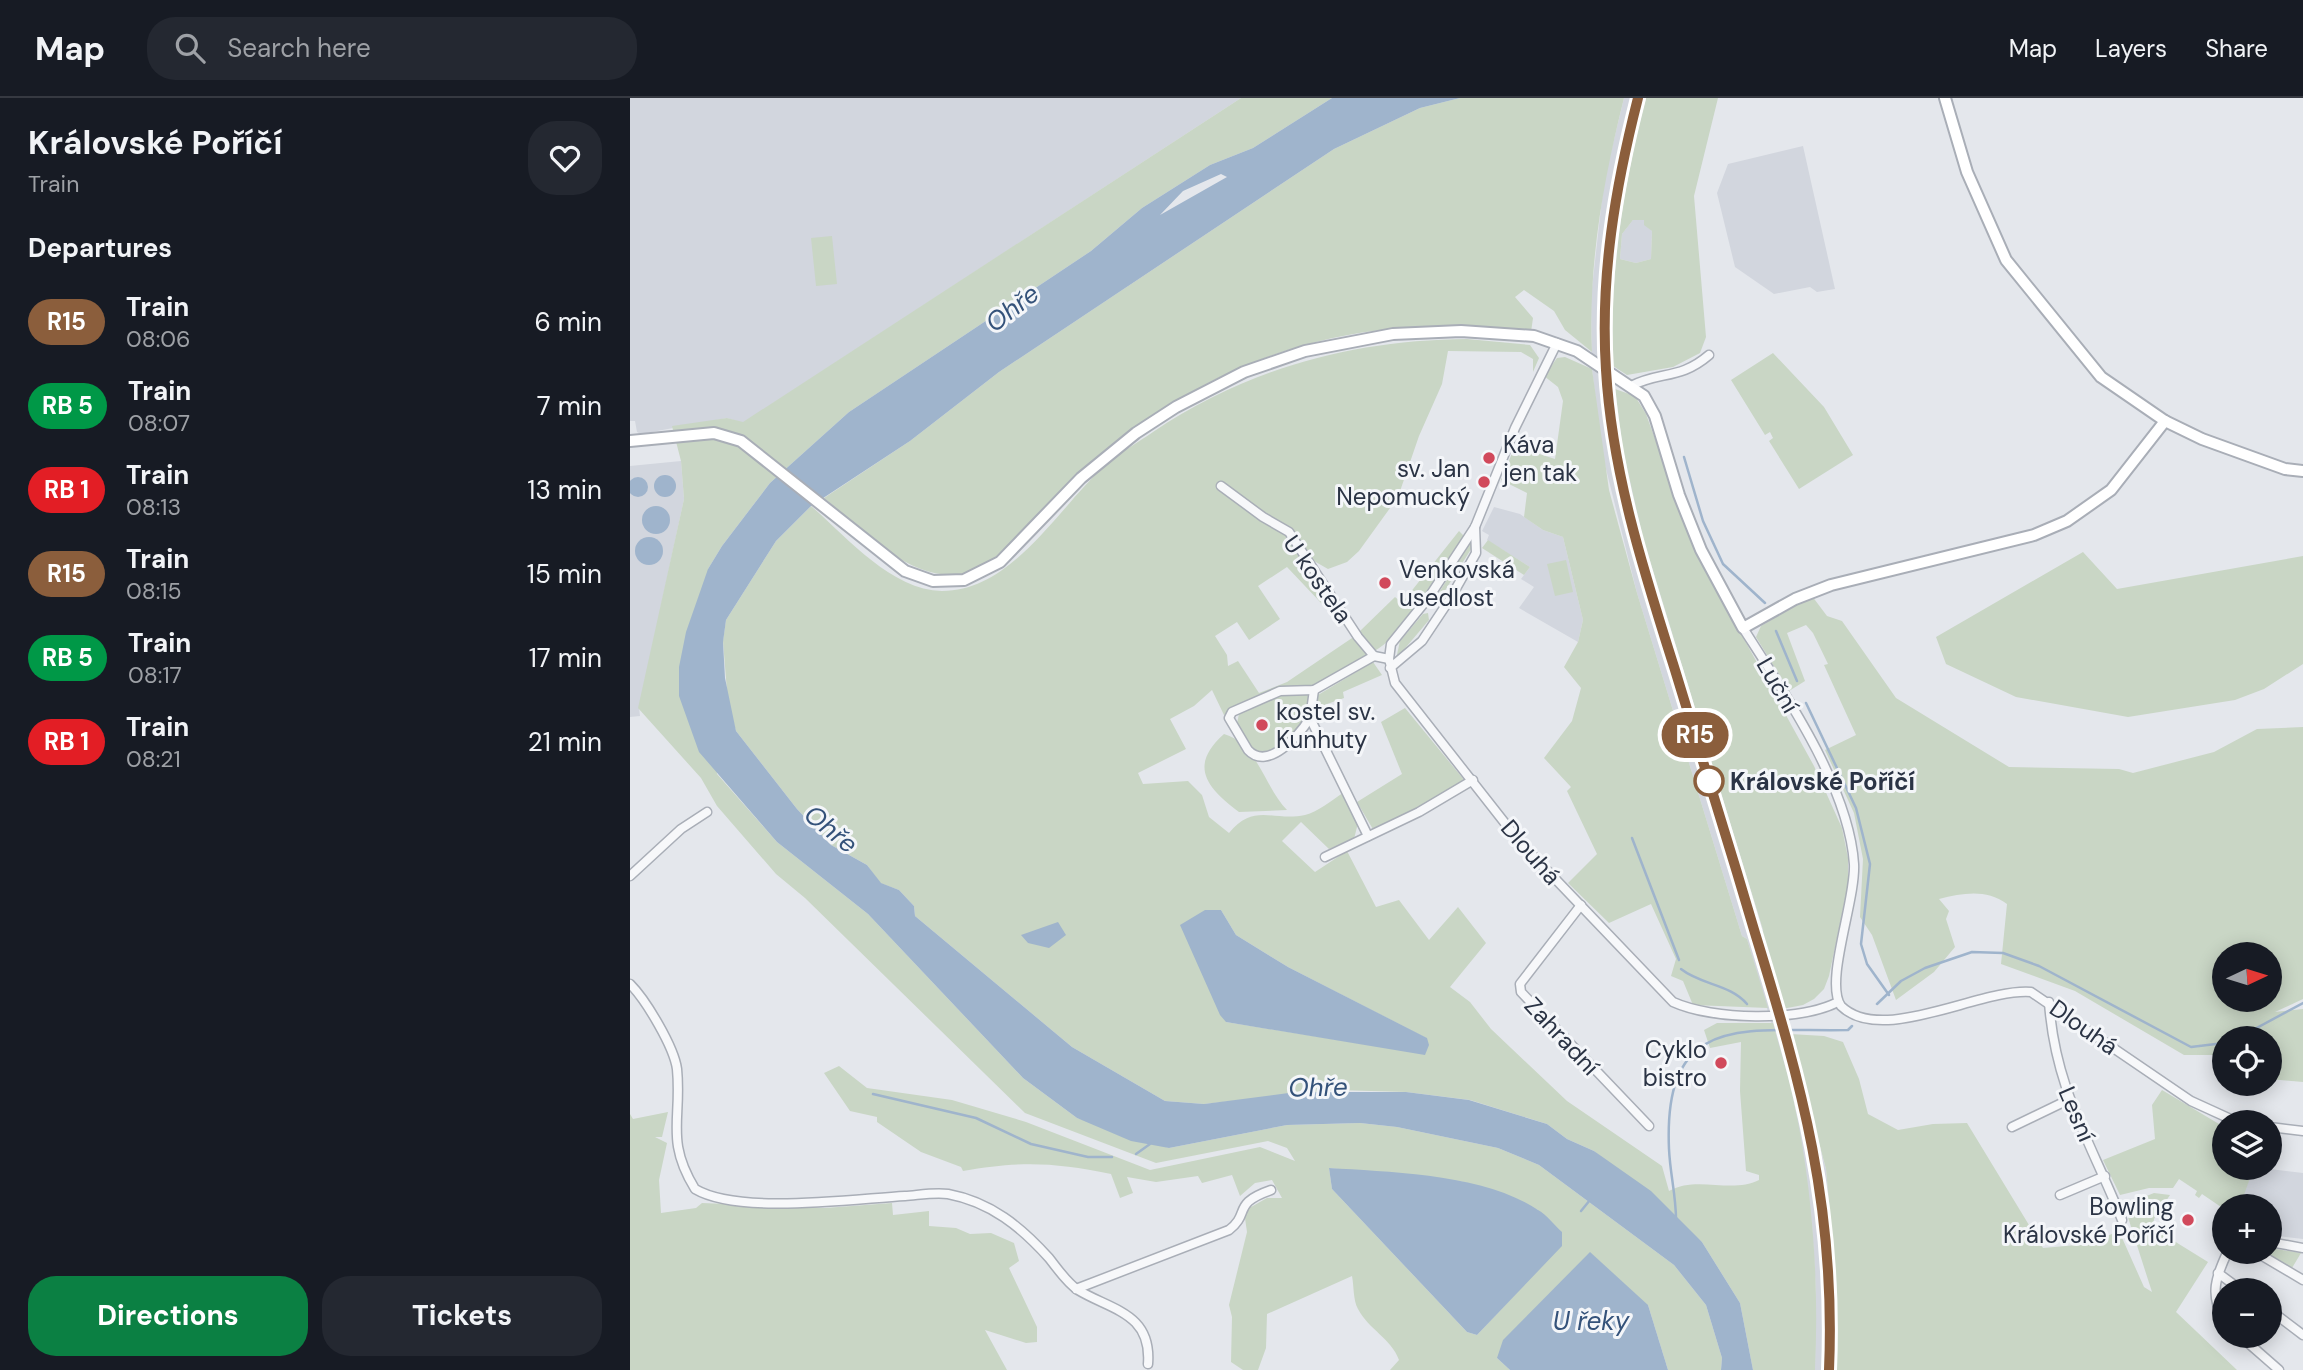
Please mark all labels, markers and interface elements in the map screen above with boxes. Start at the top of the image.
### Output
search box [147,17,637,80]
text: Map [35,27,105,70]
icon: search [171,29,209,67]
text: Search here [227,31,371,65]
text: Map [2009,33,2057,64]
text: Layers [2095,33,2167,64]
text: Share [2205,33,2268,64]
text: Královské Poříčí [28,121,282,164]
button: heart [528,121,602,195]
text: Train [28,169,79,199]
text: Departures [28,231,172,265]
water label: Ohře [978,276,1046,340]
text: Train [126,290,189,324]
text: 6 min [534,305,602,339]
text: R15 [47,306,86,337]
text: 08:06 [126,324,191,354]
text: Train [128,374,191,408]
text: 7 min [537,389,602,423]
text: RB 5 [42,390,93,421]
text: 08:07 [128,408,190,438]
place label: Káva jen tak [1502,429,1577,488]
marker: Káva jen tak [1481,450,1497,466]
place label: sv. Jan Nepomucký [1336,453,1470,512]
text: Train [126,458,189,492]
text: 13 min [527,473,602,507]
text: RB 1 [44,474,89,505]
marker: sv. Jan Nepomucký [1476,474,1492,490]
text: 08:13 [126,492,181,522]
street label: U kostela [1277,529,1359,629]
text: Train [126,542,189,576]
place label: Venkovská usedlost [1399,554,1515,613]
text: 15 min [527,557,602,591]
text: R15 [47,558,86,589]
marker: Venkovská usedlost [1377,575,1393,591]
text: 08:15 [126,576,182,606]
text: Train [128,626,191,660]
text: 17 min [529,641,602,675]
text: RB 5 [42,642,93,673]
street label: Luční [1750,652,1807,719]
text: 08:17 [128,660,182,690]
place label: kostel sv. Kunhuty [1276,696,1375,755]
text: Train [126,710,189,744]
line badge: R15 [1655,712,1735,758]
marker: kostel sv. Kunhuty [1254,717,1270,733]
text: R15 [1676,719,1714,750]
text: 21 min [528,725,602,759]
text: RB 1 [44,726,89,757]
text: 08:21 [126,744,181,774]
marker: Královské Poříčí [1694,766,1724,796]
place label: Královské Poříčí [1730,766,1915,797]
water label: Ohře [797,797,865,861]
street label: Dlouhá [1494,813,1568,891]
north arrow [2212,942,2282,1012]
map controls [2212,942,2282,1348]
street label: Zahradní [1518,990,1606,1082]
street label: Dlouhá [2044,992,2124,1062]
button: locate [2212,1026,2282,1096]
place label: Cyklo bistro [1643,1034,1707,1093]
marker: Cyklo bistro [1713,1055,1729,1071]
water label: Ohře [1288,1069,1348,1105]
street label: Lesní [2052,1082,2103,1147]
button: layers [2212,1110,2282,1180]
place label: Bowling Královské Poříčí [2003,1191,2175,1250]
button: + [2212,1194,2282,1264]
marker: Bowling Královské Poříčí [2180,1212,2196,1228]
button: Directions [28,1276,308,1356]
button: Tickets [322,1276,602,1356]
button: − [2212,1278,2282,1348]
water label: U řeky [1553,1304,1631,1338]

